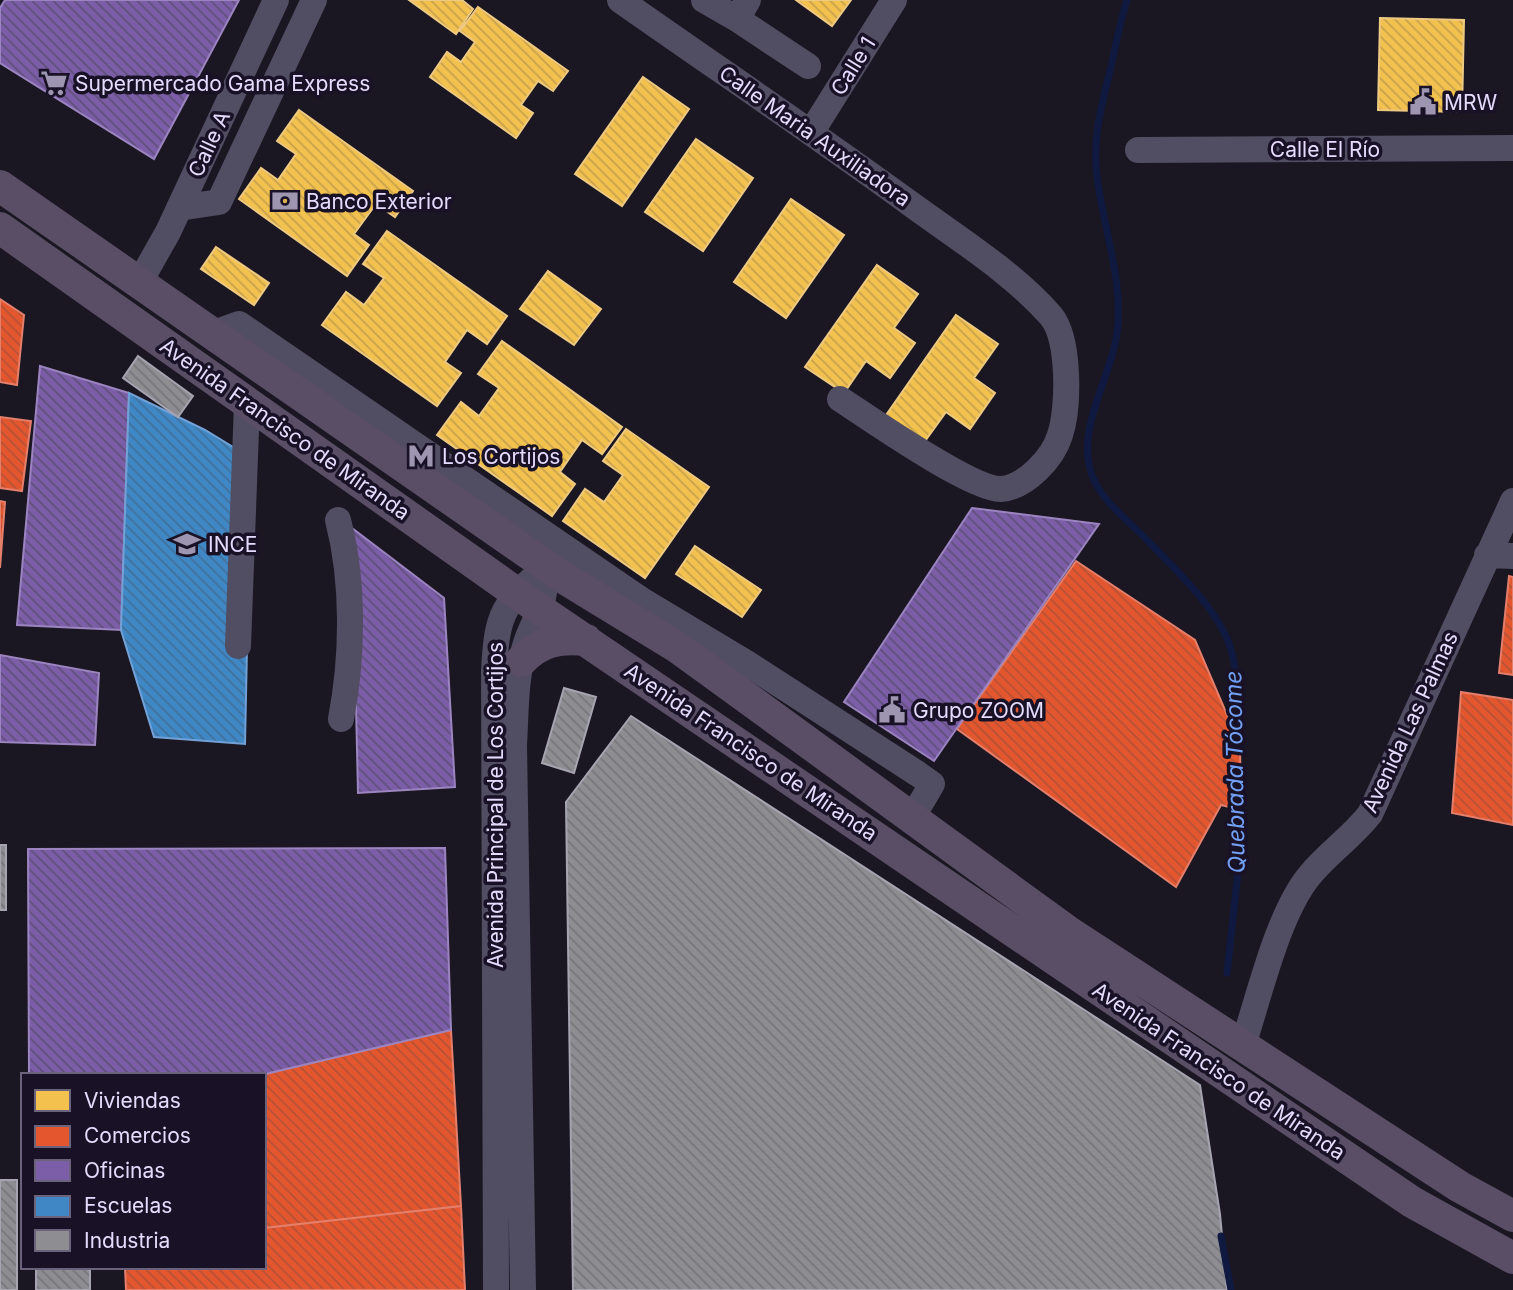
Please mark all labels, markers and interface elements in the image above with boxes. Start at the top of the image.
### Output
street label: Calle 1 [825,32,881,100]
street label: Calle Maria Auxiliadora [715,60,915,212]
supermarket icon: Supermercado Gama Express [39,68,69,98]
place label: Supermercado Gama Express [75,71,370,96]
public building icon: MRW [1408,87,1438,117]
place label: MRW [1444,90,1497,115]
street label: Calle A [183,107,235,181]
street label: Calle El Río [1270,137,1380,162]
bank icon: Banco Exterior [270,186,300,216]
place label: Banco Exterior [306,189,452,214]
street label: Avenida Francisco de Miranda [155,333,415,525]
metro station icon: Los Cortijos [406,441,436,471]
place label: Los Cortijos [442,444,560,469]
school or university icon: INCE [172,529,202,559]
place label: INCE [208,532,257,557]
street label: Avenida Las Palmas [1357,627,1463,817]
street label: Avenida Principal de Los Cortijos [483,642,508,968]
street label: Avenida Francisco de Miranda [620,658,882,846]
water label: Quebrada Tócome [1219,670,1251,874]
public building icon: Grupo ZOOM [877,695,907,725]
place label: Grupo ZOOM [913,698,1044,723]
street label: Avenida Francisco de Miranda [1088,977,1350,1165]
legend [21,1073,266,1269]
text: Viviendas [84,1088,181,1113]
text: Comercios [84,1123,191,1148]
text: Oficinas [84,1158,165,1183]
text: Escuelas [84,1193,172,1218]
text: Industria [84,1228,170,1253]

